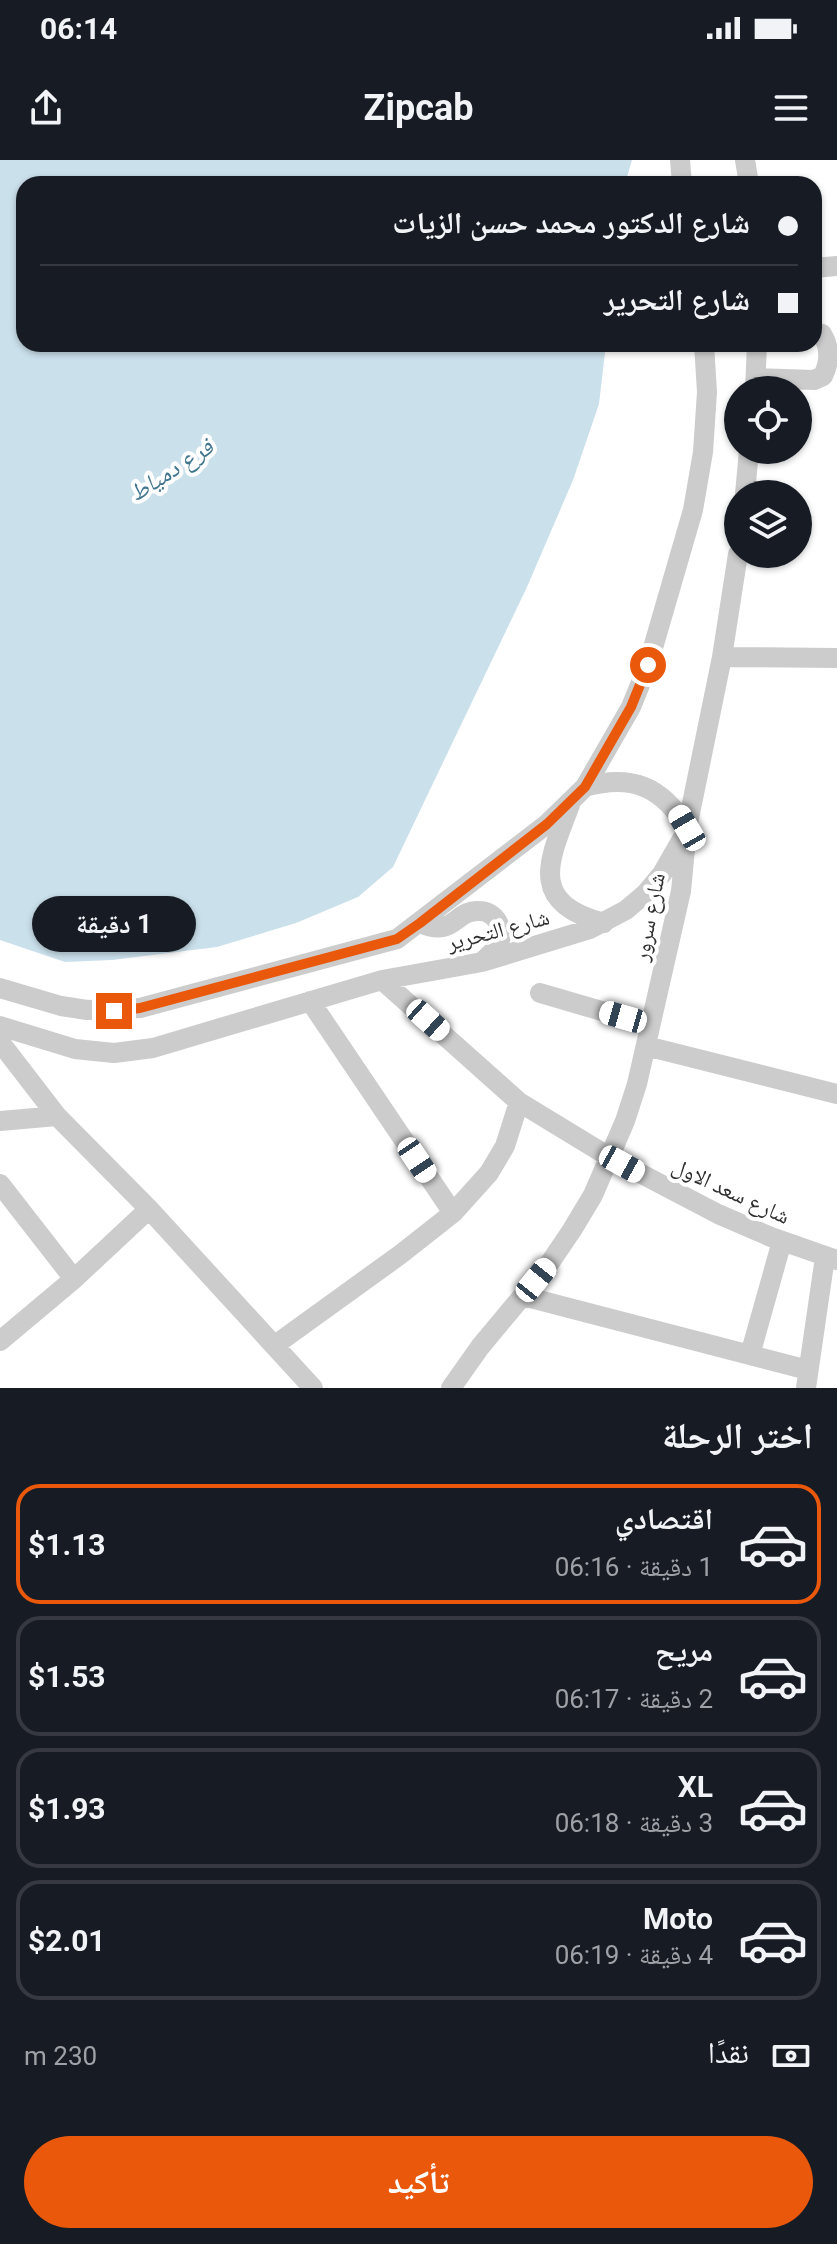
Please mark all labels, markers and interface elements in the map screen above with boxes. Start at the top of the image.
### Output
text: 06:14 [40,11,117,46]
icon: share [24,86,68,130]
icon: menu [769,86,813,130]
text: Zipcab [364,87,473,129]
text: شارع الدكتور محمد حسن الزيات [392,205,750,240]
text: شارع التحرير [604,282,750,317]
map controls [724,376,812,568]
button: locate [724,376,812,464]
water label: فرع دمياط [124,432,220,508]
button: layers [724,480,812,568]
route start [630,647,666,683]
car [665,801,709,855]
street label: شارع سرور [628,871,671,964]
callout: 1 دقيقة [32,895,196,951]
street label: شارع التحرير [443,904,552,957]
text: 1 دقيقة [76,909,152,939]
route end [96,993,132,1029]
car [402,995,454,1045]
car [597,999,649,1035]
car [394,1133,440,1187]
car [595,1142,649,1186]
street label: شارع سعد الاول [668,1153,794,1230]
car [512,1254,560,1306]
text: اختر الرحلة [662,1415,813,1457]
text: اقتصادي [615,1501,713,1536]
icon: car [737,1508,809,1580]
text: $1.13 [28,1527,106,1562]
text: 1 دقيقة · 06:16 [555,1552,713,1582]
text: مريح [655,1633,713,1668]
icon: car [737,1640,809,1712]
text: $1.53 [28,1659,106,1694]
text: 2 دقيقة · 06:17 [555,1684,713,1714]
text: XL [678,1769,713,1804]
icon: car [737,1772,809,1844]
text: $1.93 [28,1791,106,1826]
text: 3 دقيقة · 06:18 [555,1808,713,1838]
text: Moto [643,1901,713,1936]
icon: car [737,1904,809,1976]
text: $2.01 [28,1923,106,1958]
text: 4 دقيقة · 06:19 [555,1940,713,1970]
icon: cash [769,2034,813,2078]
text: نقدًا [708,2035,749,2070]
text: 230 m [24,2041,97,2071]
button: تأكيد [24,2136,813,2228]

